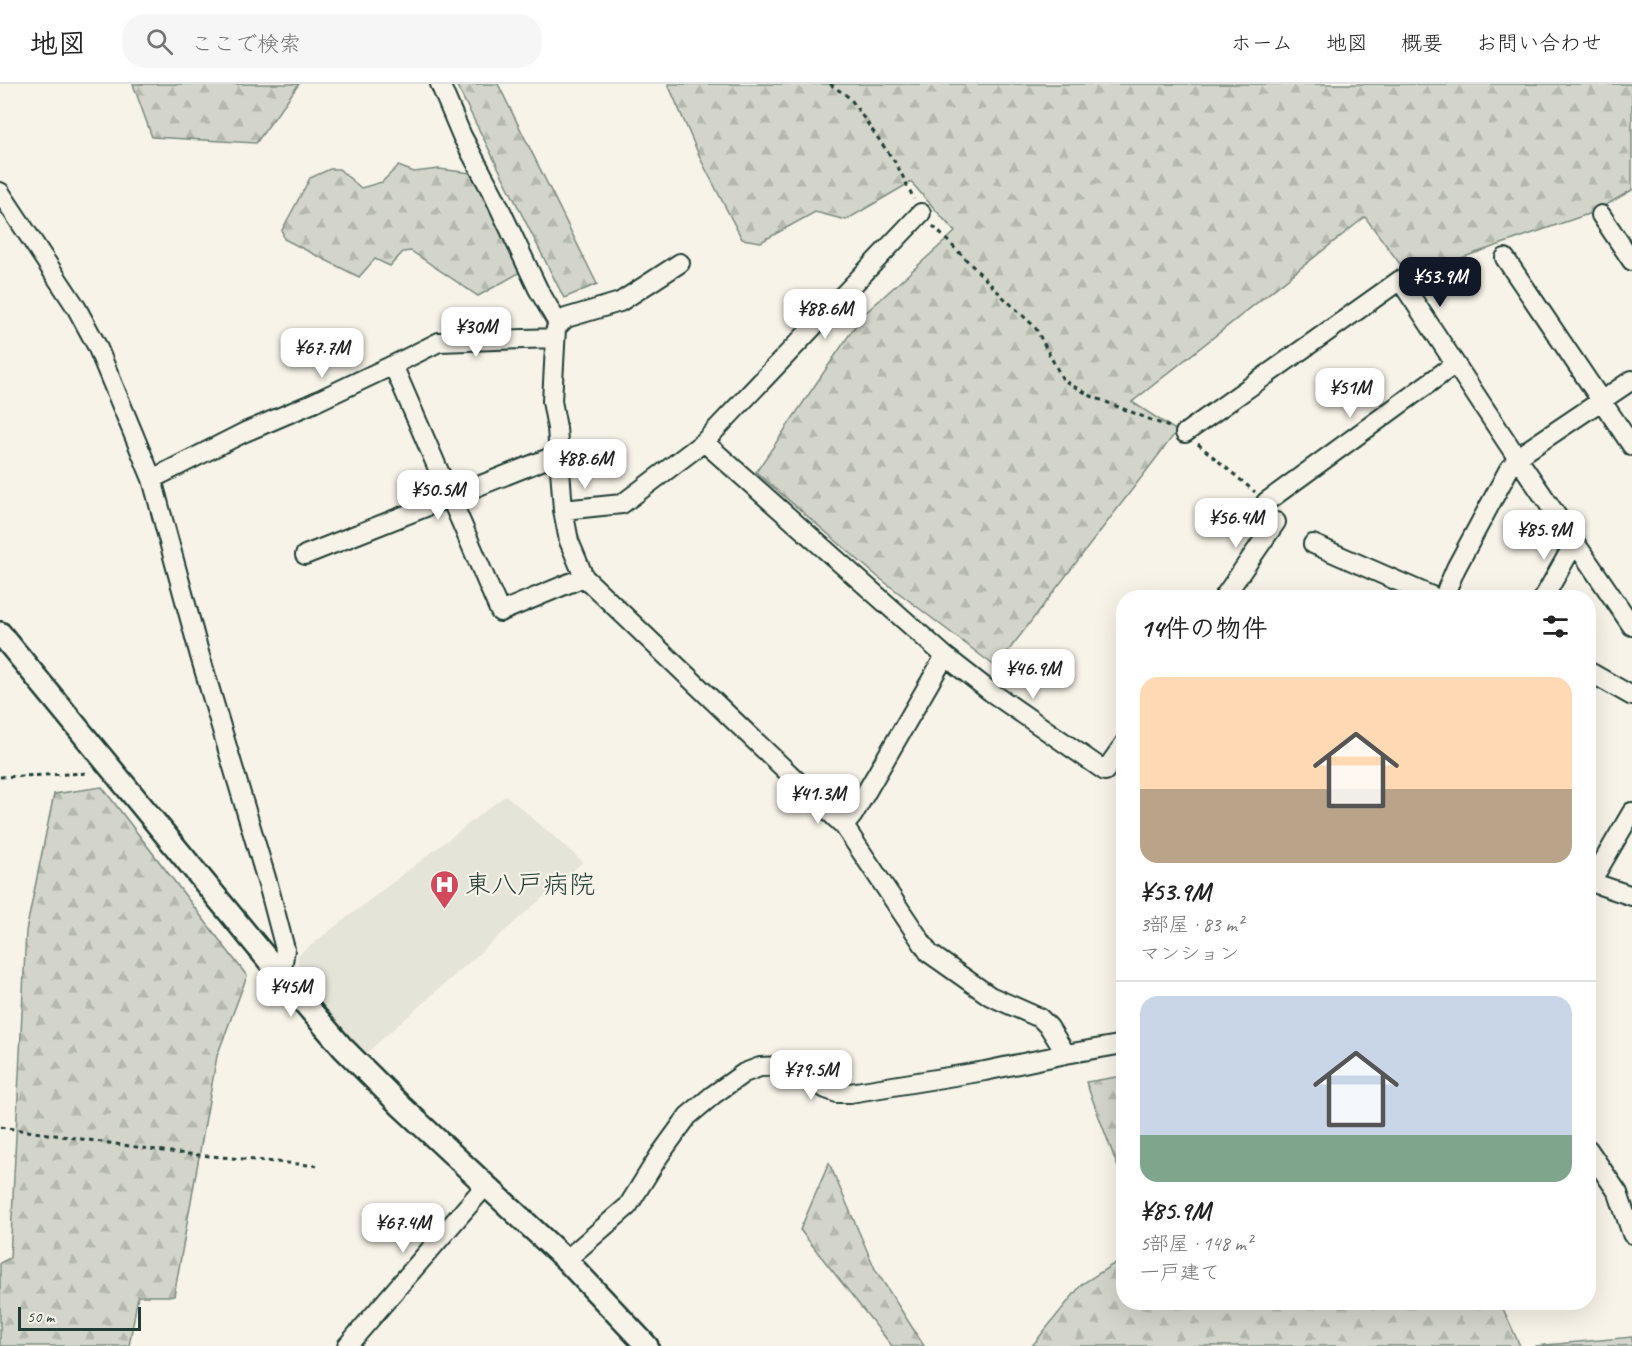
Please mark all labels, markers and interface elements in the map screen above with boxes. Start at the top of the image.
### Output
search box [122,14,542,68]
icon: search [143,25,176,58]
text: 地図 [30,26,86,61]
text: ここで検索 [191,30,301,58]
text: ホーム [1231,30,1293,56]
text: 地図 [1326,30,1368,56]
text: 概要 [1401,30,1443,56]
text: お問い合わせ [1476,30,1602,56]
pin: ¥53.9M [1391,257,1489,308]
text: ¥53.9M [1413,264,1467,289]
pin: ¥88.6M [776,289,874,340]
text: ¥88.6M [798,296,852,321]
pin: ¥30M [440,307,512,358]
text: ¥30M [455,314,497,339]
pin: ¥67.7M [273,328,371,379]
text: ¥67.7M [295,335,349,360]
pin: ¥51M [1314,368,1386,419]
text: ¥51M [1329,375,1371,400]
pin: ¥88.6M [536,439,634,490]
text: ¥88.6M [558,446,612,471]
pin: ¥50.5M [389,470,487,521]
text: ¥50.5M [411,477,465,502]
pin: ¥56.4M [1187,498,1285,549]
text: ¥56.4M [1209,505,1263,530]
pin: ¥85.9M [1495,510,1593,561]
text: ¥85.9M [1517,517,1571,542]
icon: filters [1539,610,1572,643]
text: 14件の物件 [1140,612,1267,645]
pin: ¥46.9M [984,649,1082,700]
text: ¥46.9M [1006,656,1060,681]
icon: home [1302,716,1410,824]
pin: ¥41.3M [769,774,867,825]
text: ¥41.3M [791,781,845,806]
hospital icon: 東八戸病院 [428,868,460,910]
place label: 東八戸病院 [465,868,595,901]
text: ¥53.9M [1140,875,1210,908]
text: 3部屋 · 83 m² [1140,912,1243,937]
text: マンション [1140,941,1239,966]
pin: ¥45M [255,967,327,1018]
text: ¥45M [270,974,312,999]
icon: home [1302,1035,1410,1143]
pin: ¥79.5M [762,1050,860,1101]
text: ¥79.5M [784,1057,838,1082]
text: ¥85.9M [1140,1194,1210,1227]
pin: ¥67.4M [354,1203,452,1254]
text: ¥67.4M [376,1210,430,1235]
text: 5部屋 · 148 m² [1140,1231,1252,1256]
text: 一戸建て [1140,1260,1220,1285]
scale bar [18,1304,141,1332]
text: 50 m [27,1307,54,1327]

